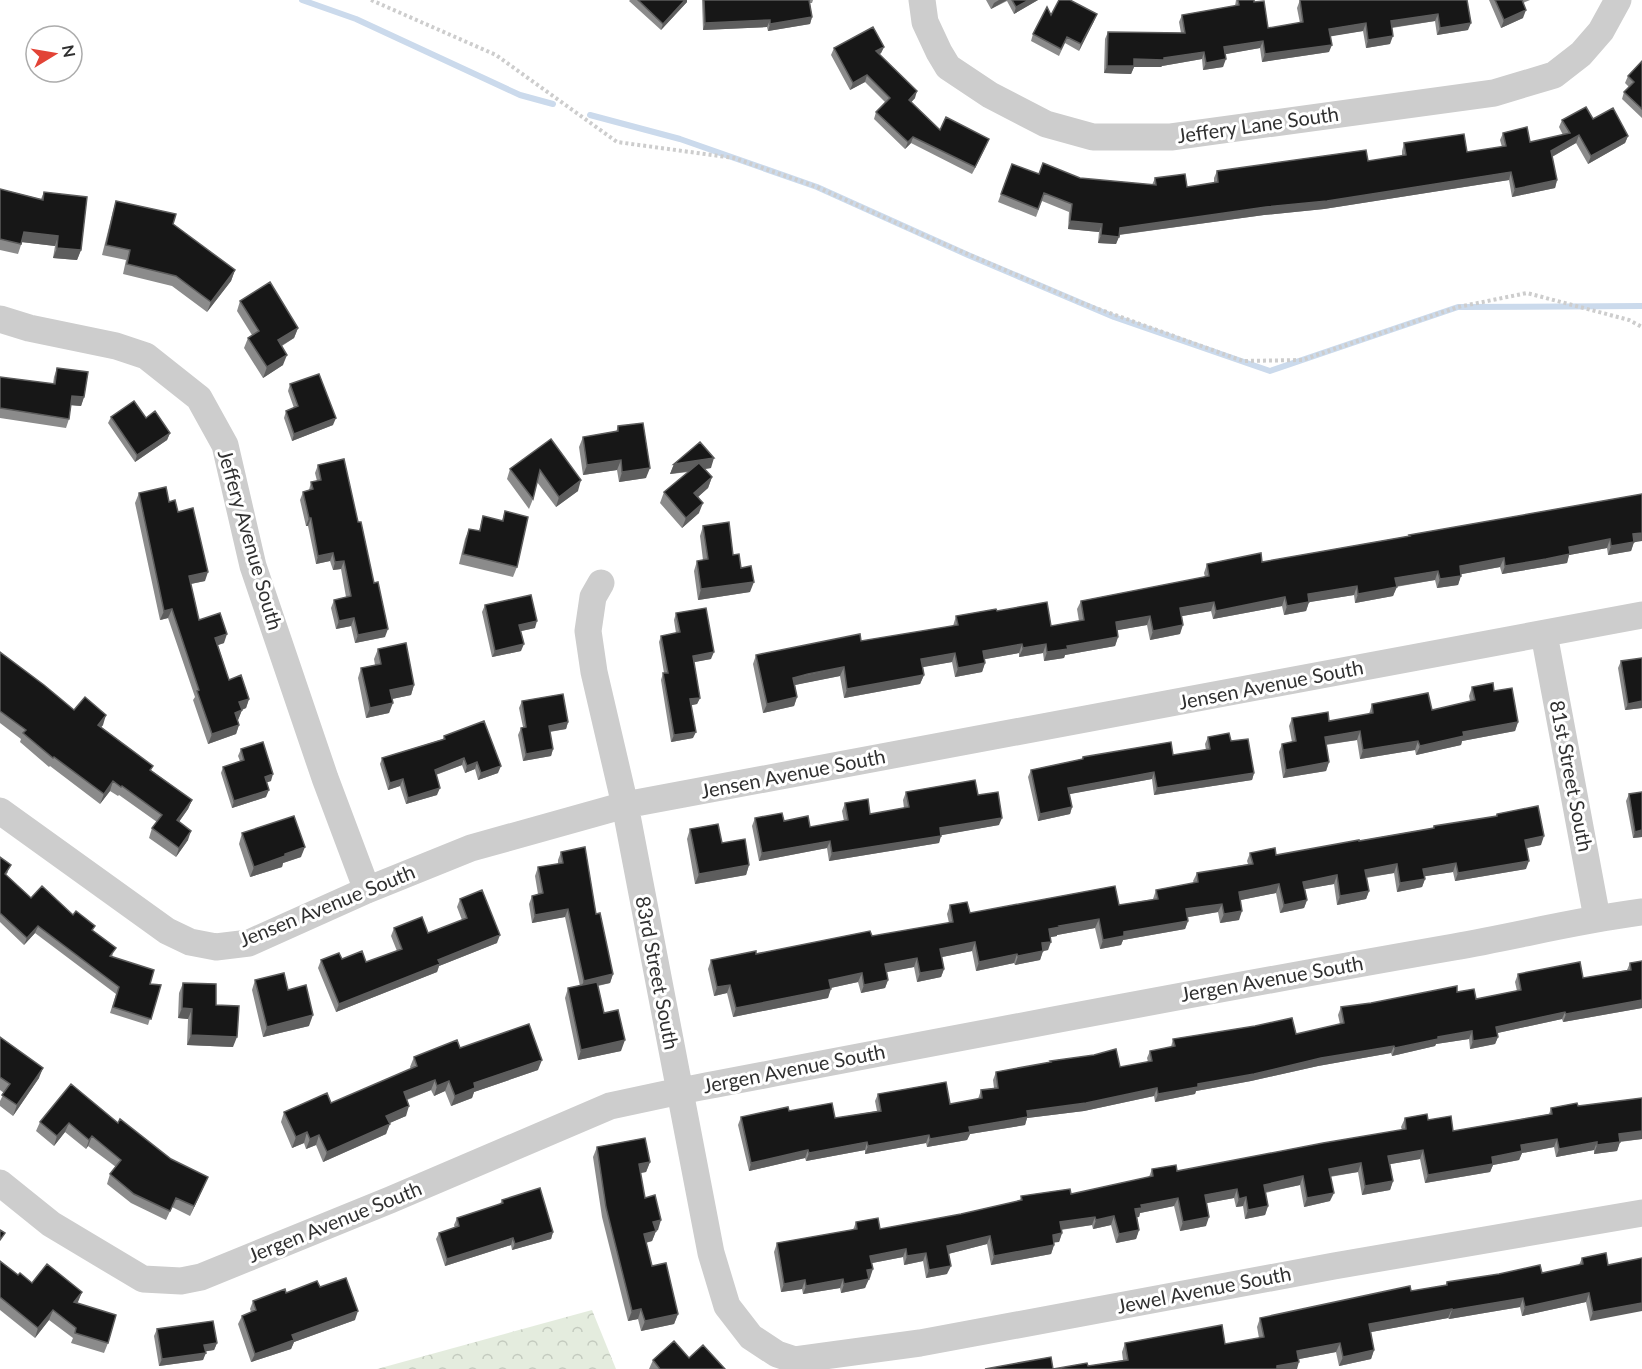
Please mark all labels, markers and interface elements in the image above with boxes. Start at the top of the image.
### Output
north arrow [24,24,84,84]
text: N [59,43,80,59]
street label: Jeffery Lane South [1175,101,1340,147]
street label: Jeffery Avenue South [214,447,288,633]
street label: Jensen Avenue South [1176,654,1365,714]
street label: 81st Street South [1546,698,1598,853]
street label: Jensen Avenue South [698,743,887,803]
street label: Jensen Avenue South [235,859,418,951]
street label: 83rd Street South [631,894,685,1052]
street label: Jergen Avenue South [1179,950,1365,1006]
street label: Jergen Avenue South [701,1039,887,1097]
street label: Jergen Avenue South [244,1175,425,1267]
street label: Jewel Avenue South [1115,1260,1293,1318]

